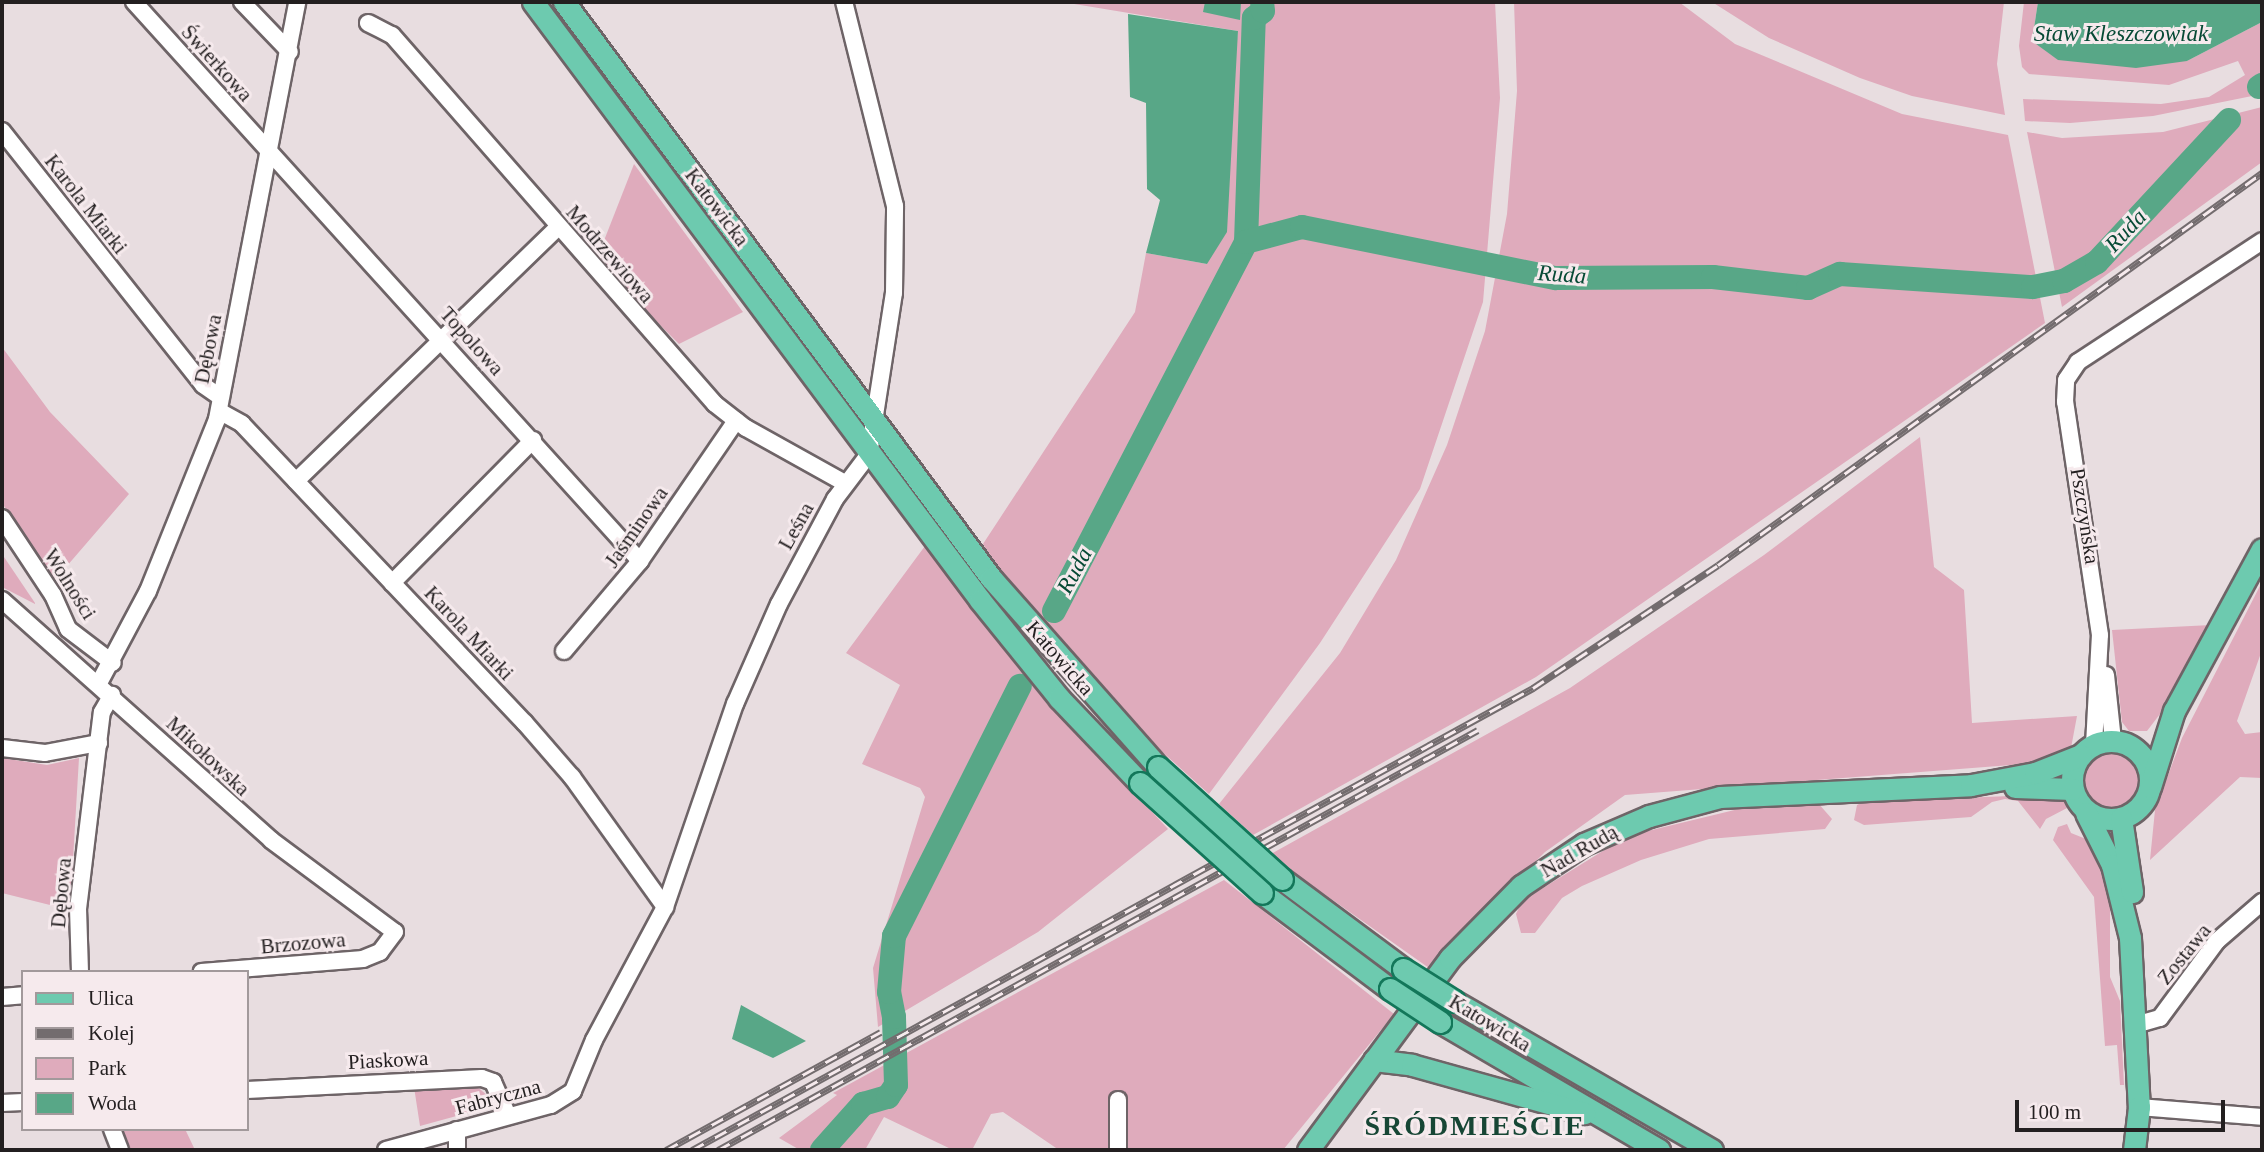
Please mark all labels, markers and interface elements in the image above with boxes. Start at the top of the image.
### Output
street label: Świerkowa [176,19,258,107]
water label: Staw Kleszczowiak [2034,20,2208,48]
street label: Karola Miarki [39,149,133,259]
street label: Katowicka [680,163,754,251]
street label: Modrzewiowa [561,200,659,308]
water label: Ruda [2099,204,2153,258]
water label: Ruda [1537,260,1587,290]
street label: Topolowa [435,301,509,381]
street label: Dębowa [189,312,227,386]
street label: Pszczyńska [2065,466,2105,566]
street label: Jaśminowa [599,482,673,572]
street label: Leśna [773,498,819,554]
water label: Ruda [1051,543,1099,599]
street label: Wolności [38,544,102,624]
street label: Karola Miarki [419,581,519,685]
street label: Katowicka [1021,615,1099,701]
street label: Mikołowska [161,711,255,801]
street label: Nad Rudą [1536,819,1622,883]
street label: Dębowa [45,857,77,929]
street label: Zostawa [2152,918,2216,990]
street label: Brzozowa [259,927,347,959]
legend [21,970,248,1131]
text: Ulica [88,986,133,1010]
street label: Katowicka [1445,989,1535,1057]
text: Kolej [88,1021,135,1045]
street label: Piaskowa [347,1045,429,1075]
text: Park [88,1056,127,1080]
street label: Fabryczna [453,1074,543,1120]
scale bar [2019,1086,2229,1130]
text: Woda [88,1091,136,1115]
text: 100 m [2028,1100,2081,1124]
district label: ŚRÓDMIEŚCIE [1366,1109,1584,1143]

